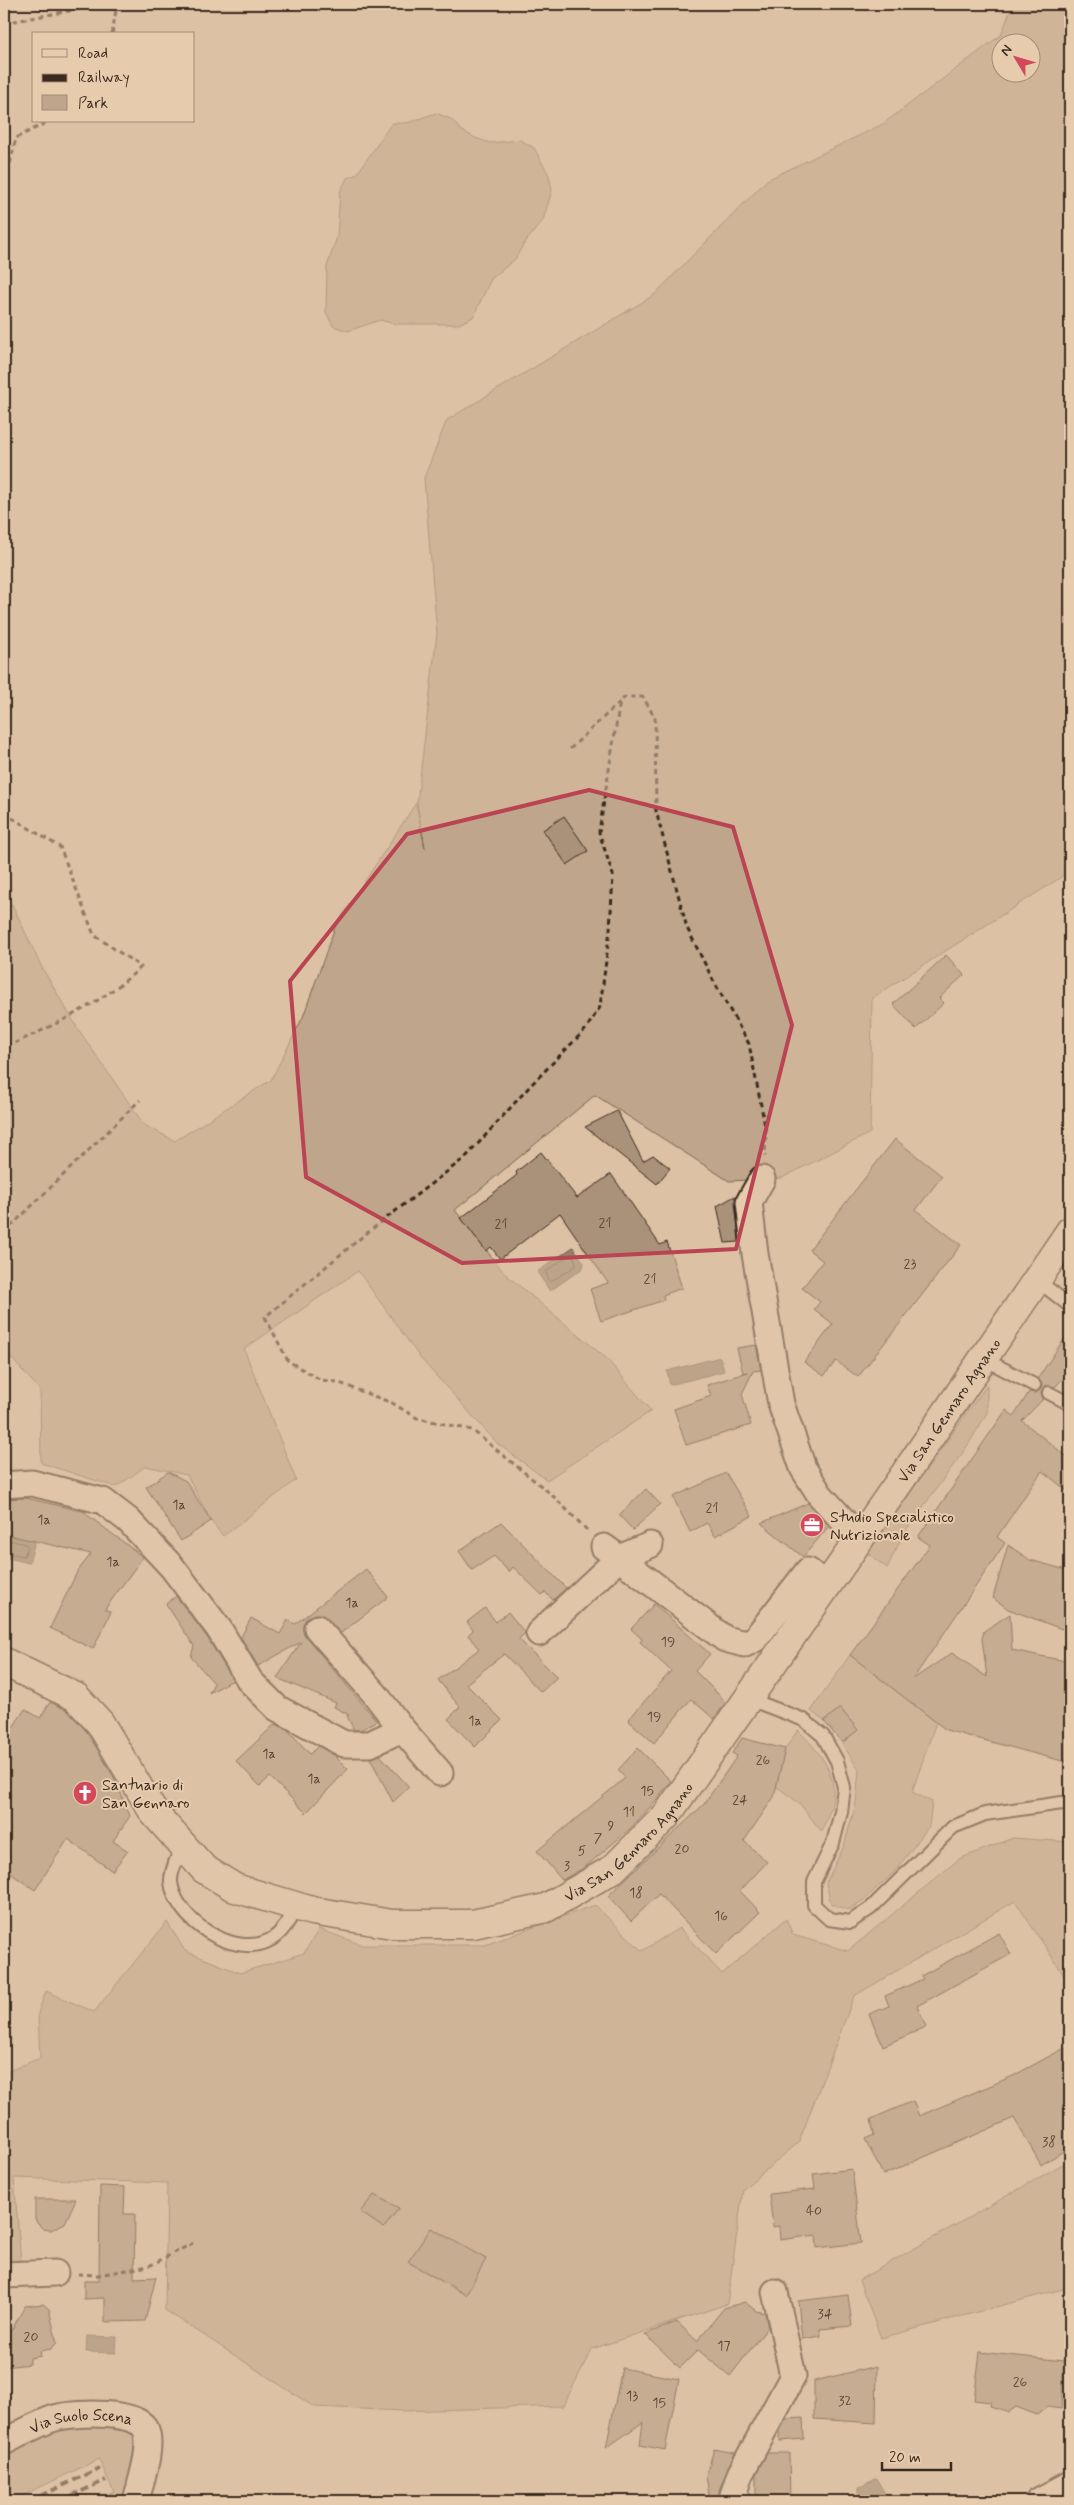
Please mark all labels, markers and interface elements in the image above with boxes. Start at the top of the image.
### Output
legend [32,32,195,122]
north arrow [992,32,1042,82]
text: N [997,41,1017,60]
text: Road [78,44,108,64]
text: Railway [78,68,130,88]
text: Park [78,94,108,114]
house number: 21 [599,1214,611,1232]
house number: 21 [495,1215,507,1233]
house number: 23 [904,1255,916,1273]
house number: 21 [644,1270,656,1288]
street label: Via San Gennaro Agnano [893,1334,1006,1487]
house number: 1a [172,1496,186,1514]
house number: 21 [706,1499,718,1517]
place label: Studio Specialistico Nutrizionale [830,1507,954,1546]
house number: 1a [37,1511,51,1529]
office icon: Studio Specialistico Nutrizionale [799,1512,825,1538]
house number: 1a [106,1553,120,1571]
house number: 1a [345,1594,359,1612]
house number: 19 [661,1633,675,1651]
house number: 19 [647,1708,661,1726]
house number: 1a [468,1712,482,1730]
house number: 1a [262,1745,276,1763]
house number: 26 [756,1751,771,1769]
house number: 1a [307,1770,321,1788]
place label: Santuario di San Gennaro [102,1775,190,1814]
street label: Via San Gennaro Agnano [560,1778,699,1907]
church icon: Santuario di San Gennaro [72,1780,98,1806]
house number: 15 [640,1782,654,1800]
house number: 24 [732,1791,748,1809]
house number: 11 [623,1803,635,1821]
house number: 9 [608,1817,615,1835]
house number: 7 [594,1829,603,1847]
house number: 20 [675,1840,689,1858]
house number: 5 [578,1842,586,1860]
house number: 3 [564,1857,570,1875]
house number: 18 [629,1884,643,1902]
house number: 16 [714,1907,728,1925]
house number: 38 [1042,2133,1056,2151]
house number: 40 [806,2202,822,2220]
house number: 34 [818,2305,833,2323]
house number: 20 [24,2328,38,2346]
house number: 17 [717,2337,731,2355]
house number: 26 [1013,2373,1028,2391]
house number: 13 [626,2387,638,2405]
house number: 32 [838,2392,852,2410]
house number: 15 [652,2394,666,2412]
street label: Via Suolo Scena [26,2405,135,2439]
scale bar [882,2440,950,2472]
text: 20 m [889,2448,921,2468]

